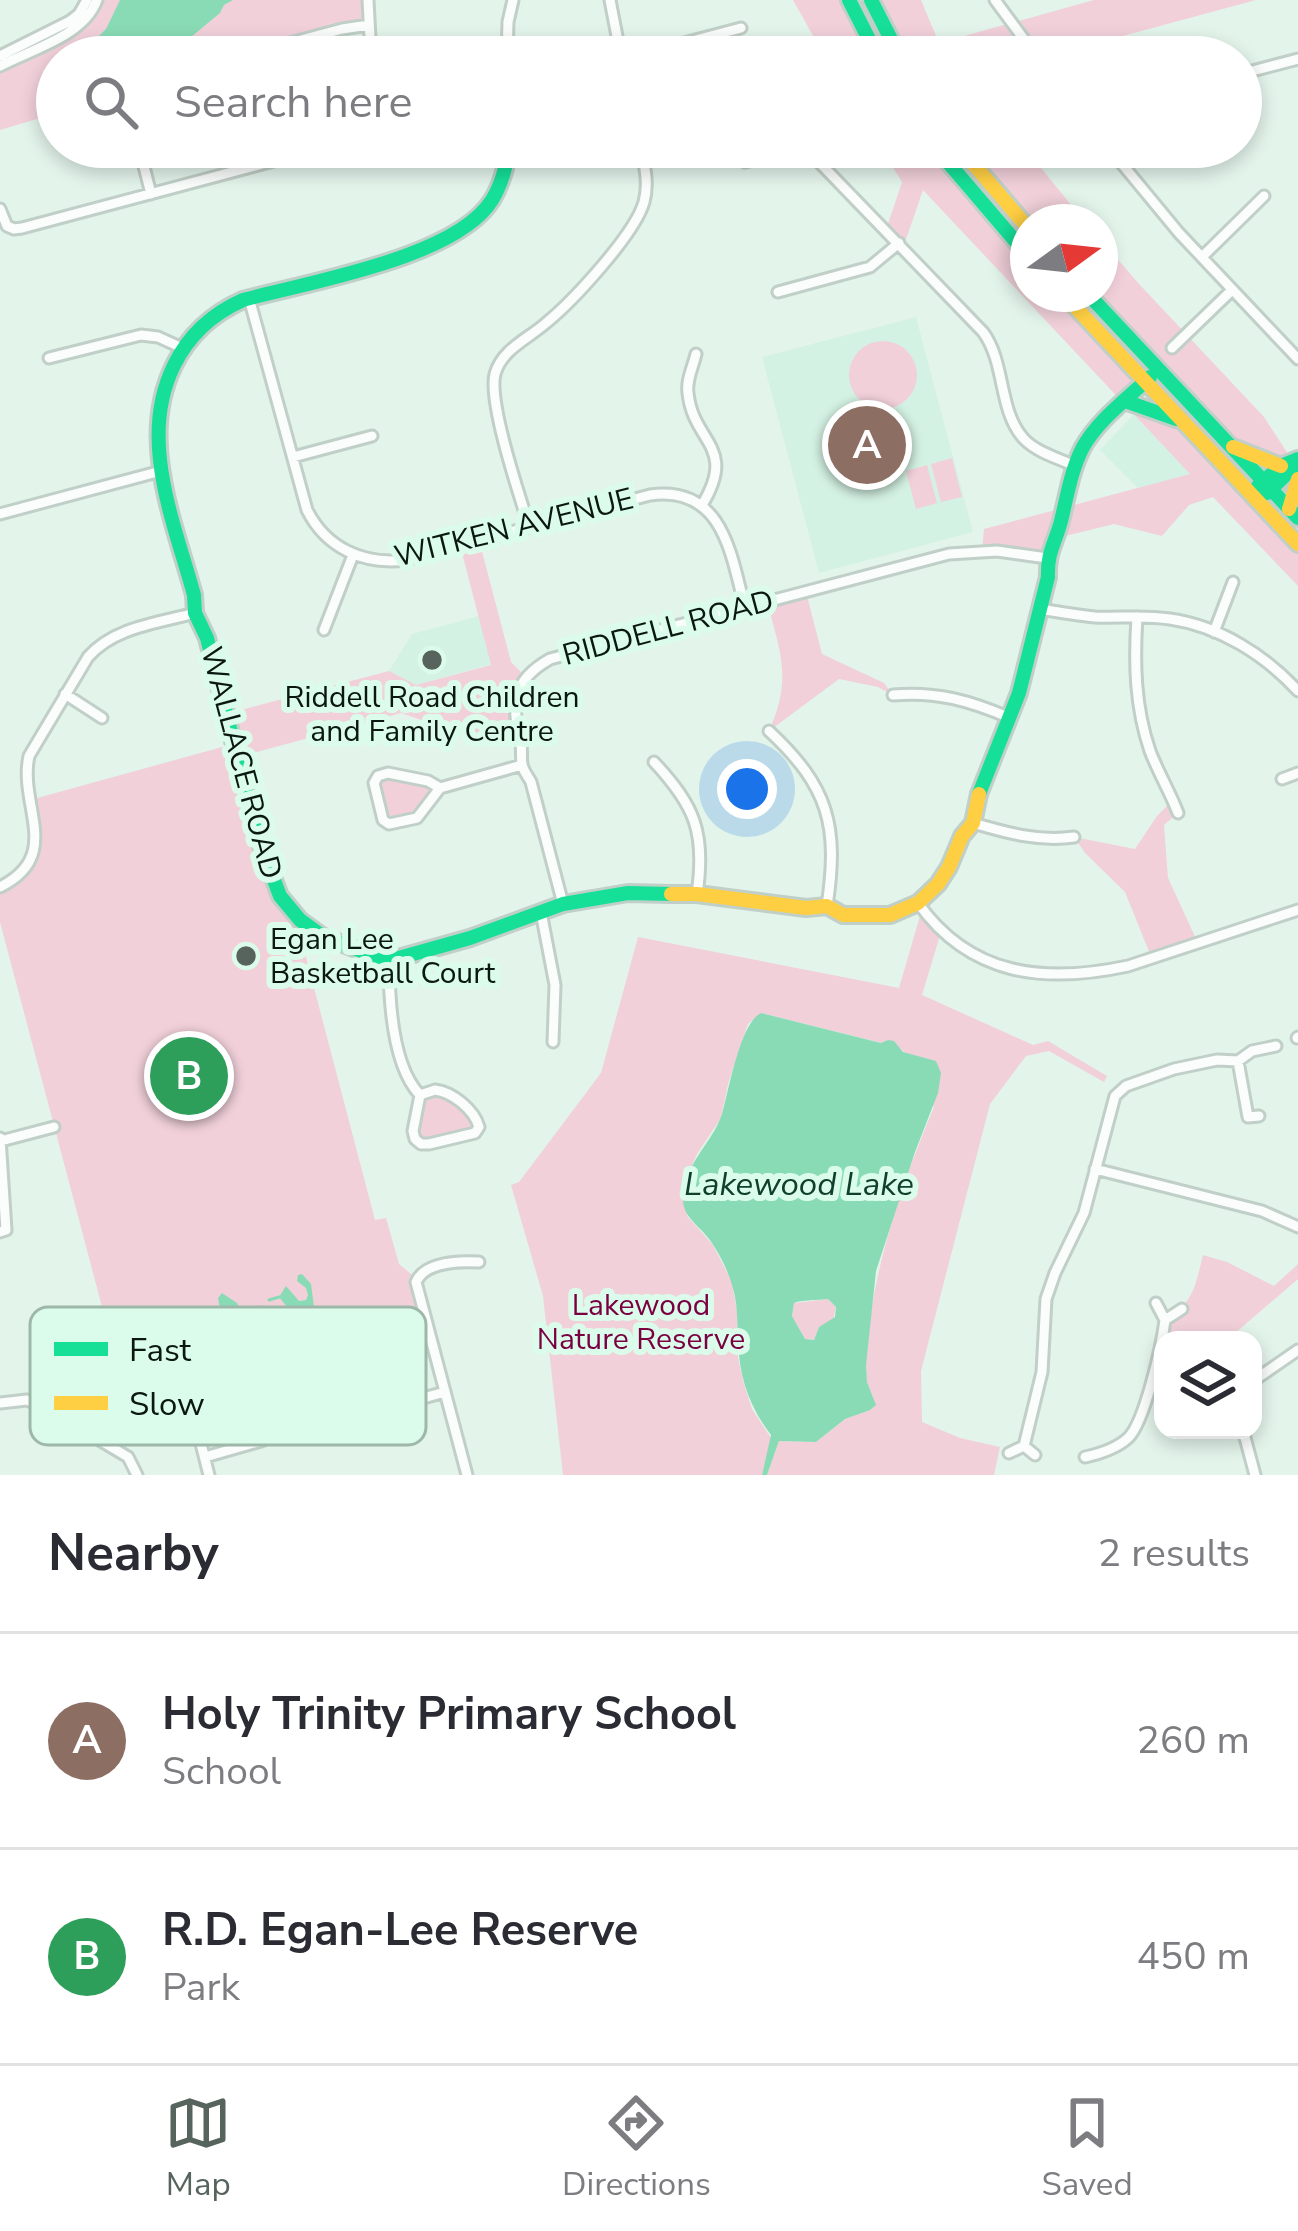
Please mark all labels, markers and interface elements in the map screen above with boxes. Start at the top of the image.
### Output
search box [36,36,1262,168]
icon: search [78,69,144,135]
text: Search here [174,72,413,133]
north arrow [1010,204,1118,312]
pin: A [828,400,906,490]
street label: WITKEN AVENUE [390,478,638,578]
street label: RIDDELL ROAD [558,580,778,676]
street label: WALLACE ROAD [190,642,292,884]
marker: Riddell Road Children and Family Centre [419,647,445,673]
place label: Riddell Road Children and Family Centre [285,677,579,752]
your location [717,759,777,819]
place label: Egan Lee Basketball Court [270,919,496,994]
marker: Egan Lee Basketball Court [233,943,259,969]
pin: B [150,1031,228,1121]
water label: Lakewood Lake [684,1162,914,1207]
park label: Lakewood Nature Reserve [537,1285,745,1360]
legend [30,1307,426,1445]
text: Fast [129,1328,192,1373]
map controls [1154,1331,1262,1439]
button: layers [1154,1331,1262,1439]
text: Slow [129,1382,205,1427]
text: Nearby [48,1518,219,1588]
text: 2 results [1098,1527,1250,1580]
text: Holy Trinity Primary School [162,1684,736,1745]
text: A [72,1714,102,1767]
text: 260 m [1136,1714,1250,1767]
text: School [162,1745,281,1798]
text: R.D. Egan-Lee Reserve [162,1900,638,1961]
text: B [74,1930,100,1983]
text: 450 m [1136,1930,1250,1983]
text: Park [162,1961,240,2014]
tab: Map [165,2090,231,2207]
tab: Directions [562,2090,711,2207]
tab: Saved [1041,2090,1133,2207]

